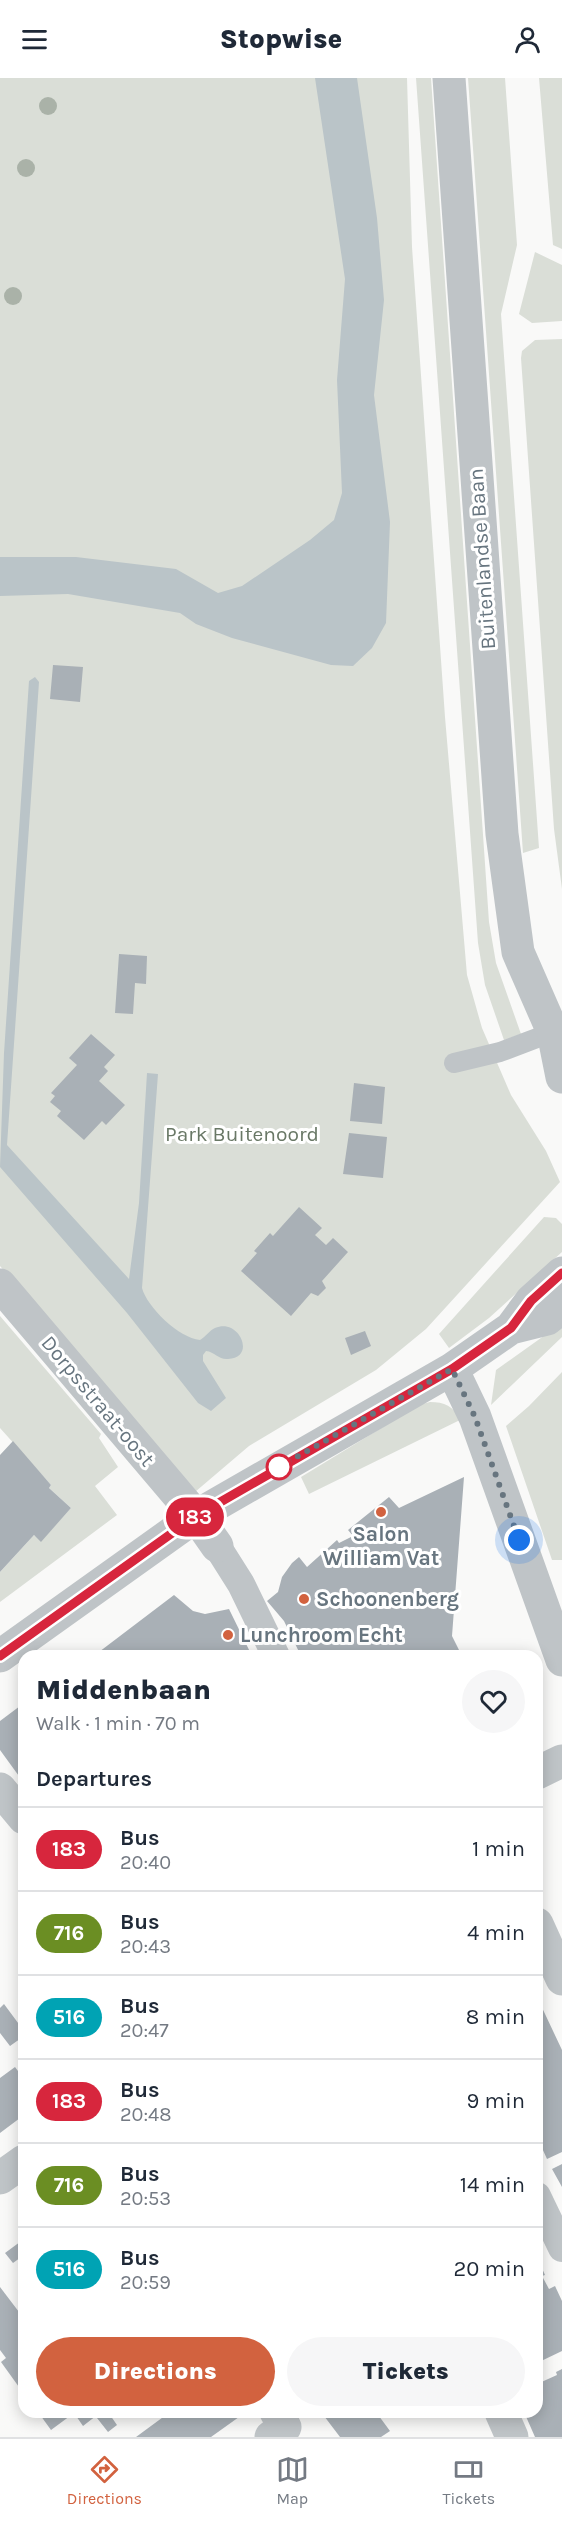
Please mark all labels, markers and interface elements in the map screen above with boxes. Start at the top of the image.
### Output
icon: menu [18,23,51,56]
text: Stopwise [220,23,342,55]
icon: person [511,23,544,56]
street label: Buitenlandse Baan [464,468,500,650]
park label: Park Buitenoord [165,1122,319,1146]
street label: Dorpsstraat-oost [36,1331,160,1471]
unlabelled marker [266,1454,292,1480]
line badge: 183 [160,1498,230,1536]
text: 183 [178,1505,212,1529]
marker: Salon William Vat [374,1505,388,1519]
place label: Salon William Vat [323,1522,439,1570]
your location [504,1525,534,1555]
place label: Schoonenberg [316,1587,459,1611]
marker: Schoonenberg [297,1592,311,1606]
place label: Lunchroom Echt [240,1623,403,1647]
marker: Lunchroom Echt [221,1628,235,1642]
button: heart [462,1670,525,1733]
text: Middenbaan [36,1673,211,1706]
text: Walk · 1 min · 70 m [36,1712,200,1735]
text: Departures [36,1766,152,1792]
text: Bus [120,1825,160,1851]
text: 1 min [472,1836,525,1862]
text: 183 [52,1837,86,1861]
text: 20:40 [120,1851,171,1874]
text: Bus [120,1909,160,1935]
text: 4 min [467,1920,525,1946]
text: 716 [54,1921,84,1945]
text: 20:43 [120,1935,171,1958]
text: Bus [120,1993,160,2019]
text: 8 min [466,2004,525,2030]
text: 516 [53,2005,85,2029]
text: 20:47 [120,2019,169,2042]
text: Bus [120,2077,160,2103]
text: 9 min [467,2088,525,2114]
text: 183 [52,2089,86,2113]
text: 20:48 [120,2103,172,2126]
text: Bus [120,2161,160,2187]
text: 14 min [460,2172,525,2198]
text: 716 [54,2173,84,2197]
text: 20:53 [120,2187,171,2210]
text: Bus [120,2245,160,2271]
text: 20 min [454,2256,525,2282]
text: 516 [53,2257,85,2281]
text: 20:59 [120,2271,171,2294]
button: Directions [36,2337,275,2406]
button: Tickets [287,2337,525,2406]
tab: Directions [67,2453,142,2508]
tab: Map [276,2453,309,2508]
tab: Tickets [442,2453,495,2508]

